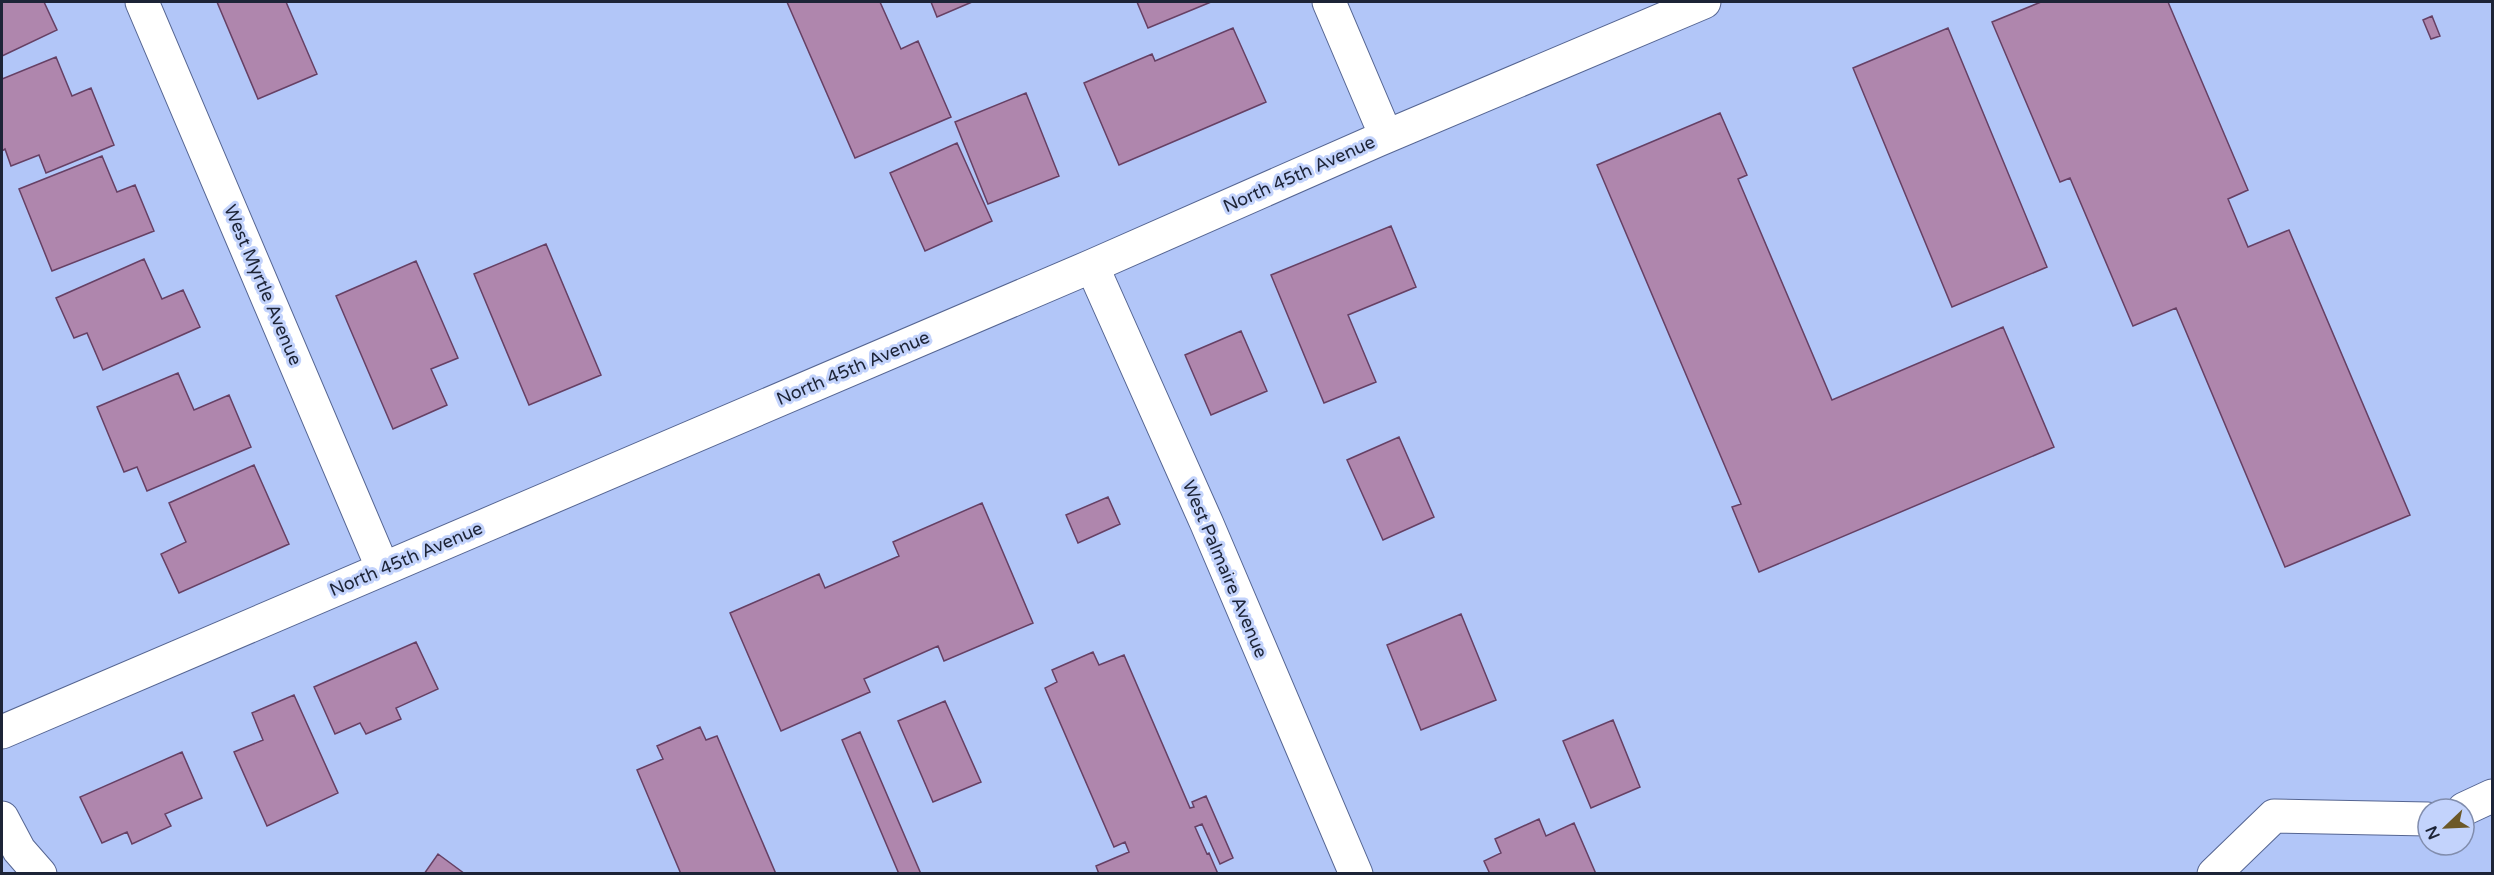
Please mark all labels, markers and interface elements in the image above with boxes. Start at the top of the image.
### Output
street label: North 45th Avenue [1220,131,1378,217]
street label: West Myrtle Avenue [219,201,307,369]
street label: North 45th Avenue [773,326,933,410]
street label: West Palmaire Avenue [1178,477,1272,661]
street label: North 45th Avenue [326,517,486,601]
north arrow [2416,797,2476,857]
text: N [2421,823,2445,842]

